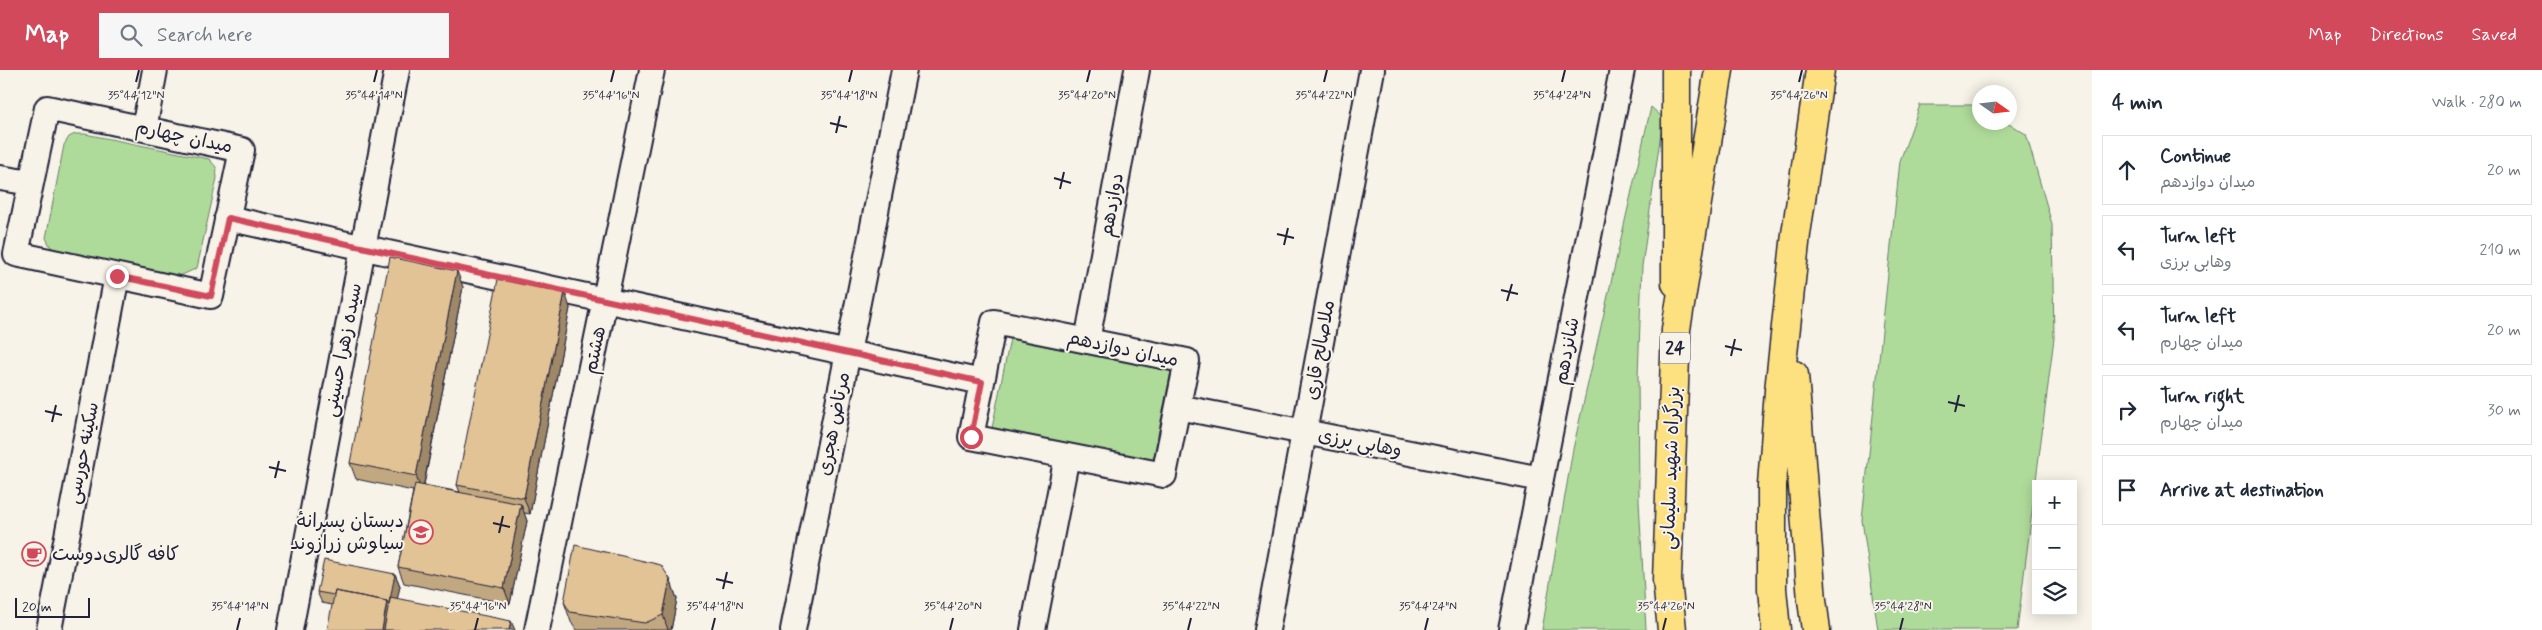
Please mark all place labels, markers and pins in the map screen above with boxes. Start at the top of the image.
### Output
place label: دبستان پسرانهٔ سیاوش زرازوند [290,509,404,556]
school or university icon: دبستان پسرانهٔ سیاوش زرازوند [408,519,434,545]
cafe icon: کافه گالری‌دوست [21,541,47,567]
place label: کافه گالری‌دوست [52,542,179,567]

